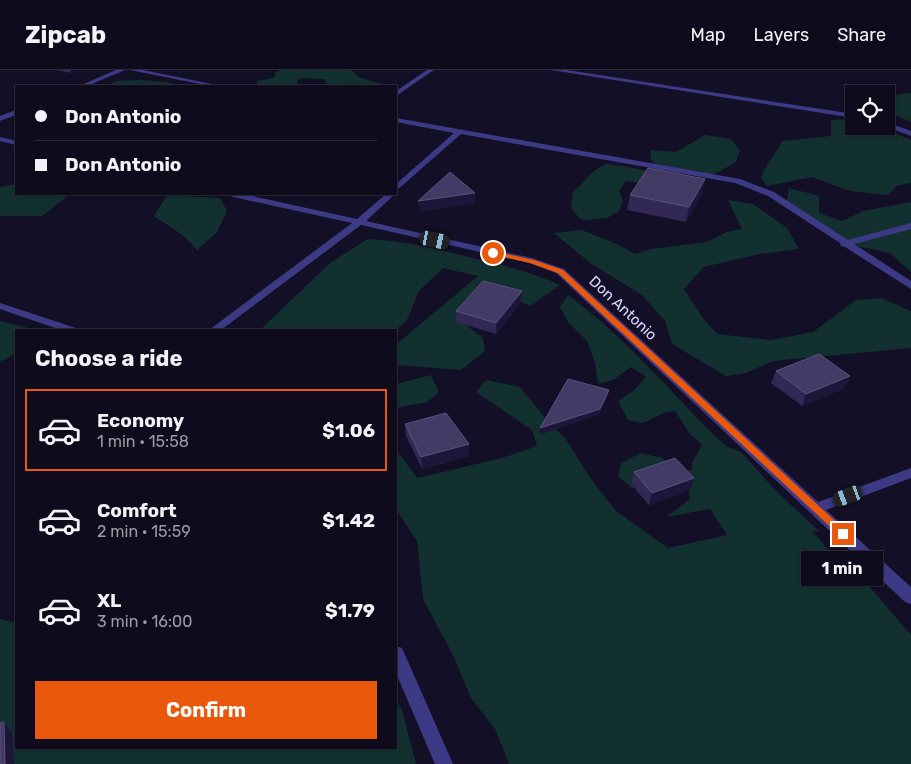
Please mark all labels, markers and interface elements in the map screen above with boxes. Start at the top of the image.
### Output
text: Zipcab [25,21,106,49]
text: Map [691,24,726,46]
text: Layers [754,24,809,46]
text: Share [837,24,886,46]
map controls [845,85,895,135]
button: locate [845,85,895,135]
text: Don Antonio [65,105,181,128]
text: Don Antonio [65,153,181,176]
car [418,230,451,250]
route start [482,242,504,264]
street label: Don Antonio [585,272,661,344]
text: Choose a ride [35,345,182,372]
icon: car [37,408,82,453]
text: Economy [97,409,184,432]
text: $1.06 [322,419,375,442]
text: 1 min · 15:58 [97,432,189,451]
car [831,484,864,508]
icon: car [37,498,82,543]
text: Comfort [97,499,177,522]
text: $1.42 [322,509,375,532]
text: 2 min · 15:59 [97,522,191,541]
route end [832,523,854,545]
callout: 1 min [802,552,884,586]
text: 1 min [822,559,862,578]
icon: car [37,588,82,633]
text: XL [97,589,121,612]
text: $1.79 [325,599,375,622]
text: 3 min · 16:00 [97,612,192,631]
button: Confirm [35,681,377,739]

